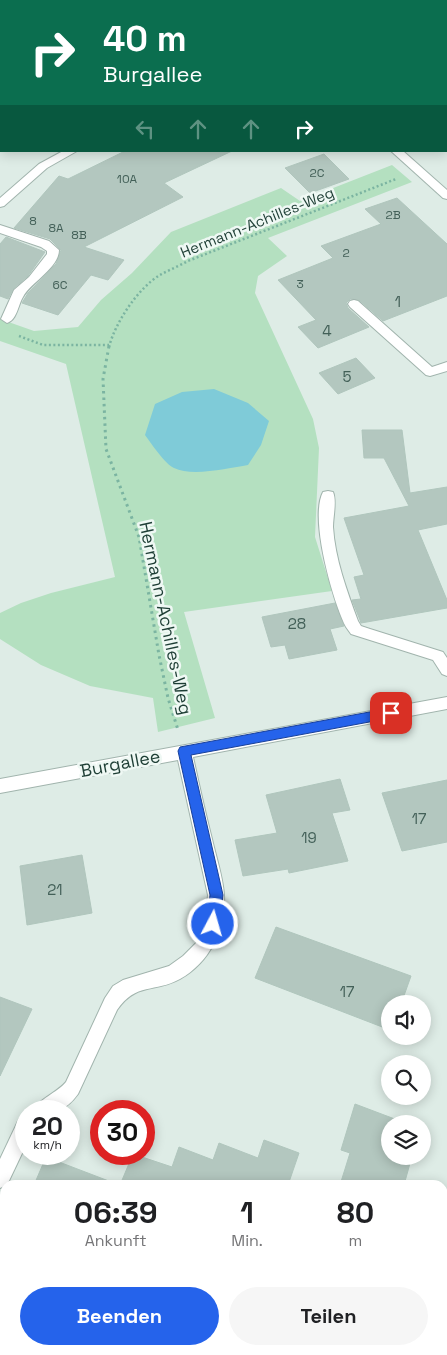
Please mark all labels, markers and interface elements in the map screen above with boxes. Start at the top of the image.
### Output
text: 40 m [103,17,187,61]
icon: right [20,20,85,85]
text: Burgallee [103,60,203,88]
icon: left [131,115,159,143]
icon: ahead [184,115,212,143]
icon: ahead [237,115,265,143]
icon: right [290,115,318,143]
house number: 2C [310,165,325,181]
house number: 10A [117,171,138,187]
street label: Hermann-Achilles-Weg [177,182,337,262]
house number: 2B [385,207,401,223]
house number: 8 [29,213,37,229]
house number: 8A [48,220,64,236]
house number: 8B [71,227,87,243]
house number: 2 [342,245,350,261]
house number: 3 [296,276,304,292]
house number: 6C [52,277,68,293]
house number: 1 [395,292,401,311]
house number: 4 [322,321,332,340]
house number: 5 [343,367,352,386]
street label: Hermann-Achilles-Weg [134,519,198,717]
house number: 28 [288,614,306,633]
pin [370,692,412,734]
icon: arrive [377,699,405,727]
street label: Burgallee [78,744,162,782]
house number: 17 [412,809,426,828]
house number: 19 [301,828,317,847]
house number: 21 [47,880,63,899]
position arrow [186,897,238,949]
house number: 17 [340,982,354,1001]
map controls [381,995,431,1165]
button: sound [381,995,431,1045]
button: search [381,1055,431,1105]
speed limit sign: 30 [90,1100,155,1165]
text: 20 [32,1110,63,1142]
button: layers [381,1115,431,1165]
text: km/h [33,1137,62,1153]
text: 06:39 [74,1193,158,1232]
text: 1 [240,1193,254,1232]
text: 80 [337,1193,374,1232]
text: Ankunft [85,1230,147,1251]
text: Min. [231,1230,263,1251]
text: m [349,1230,362,1251]
button: Beenden [20,1287,219,1345]
button: Teilen [229,1287,428,1345]

